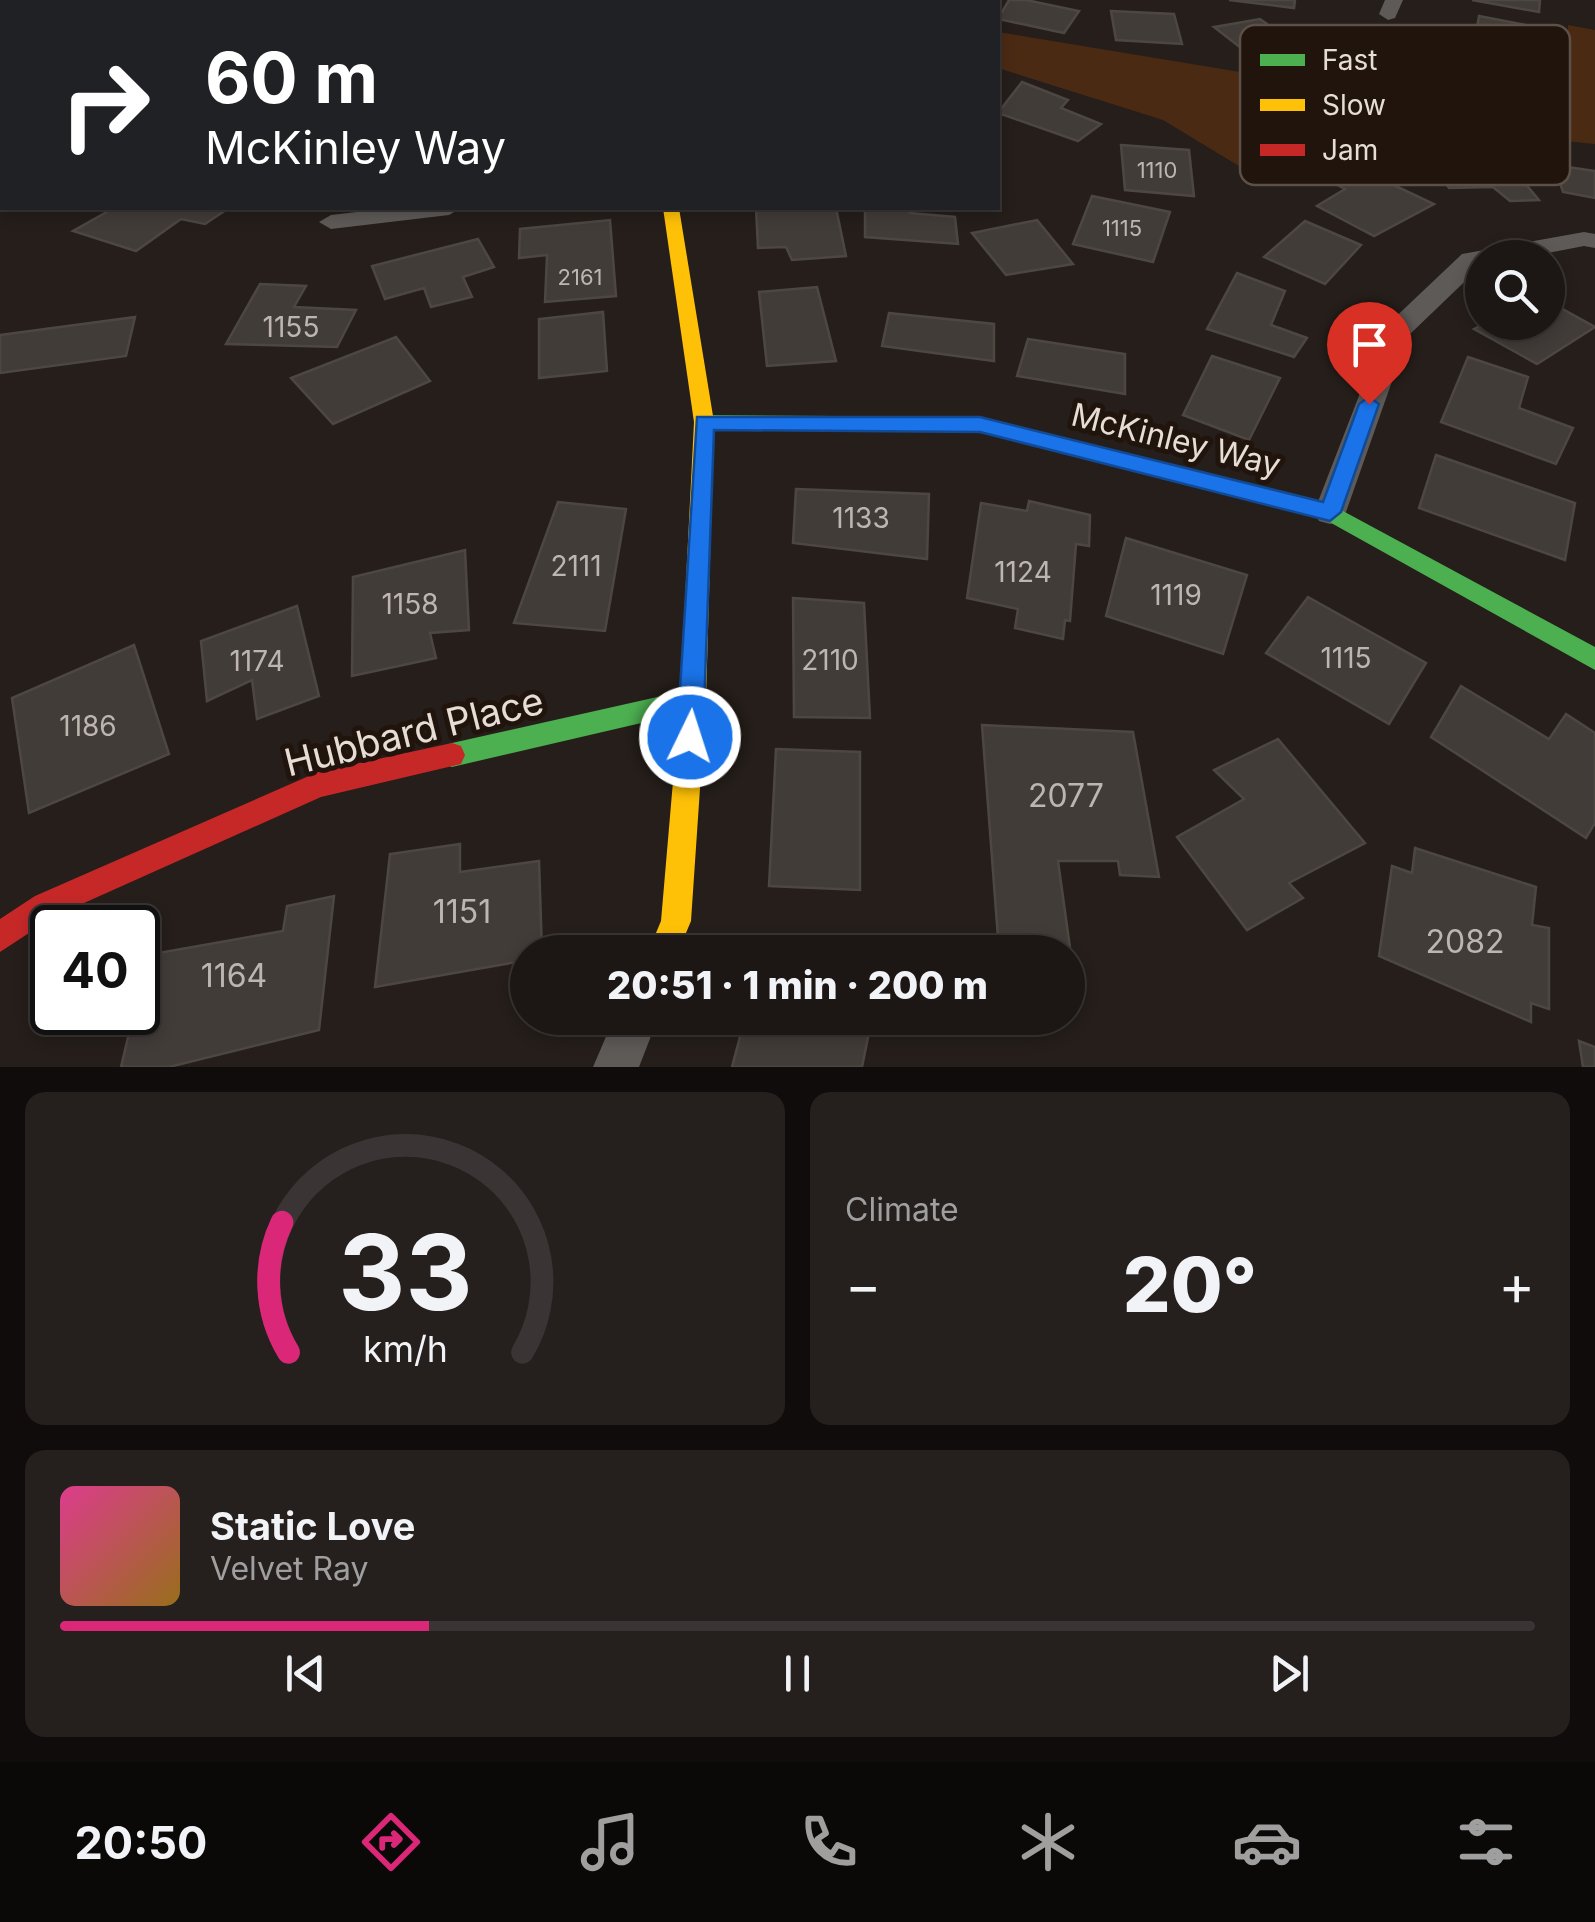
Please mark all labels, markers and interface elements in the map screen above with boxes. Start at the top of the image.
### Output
legend [1240,25,1570,185]
text: 60 m [205,35,378,120]
icon: right [40,40,170,170]
text: Fast [1322,43,1378,77]
text: Slow [1322,88,1386,122]
text: McKinley Way [205,120,506,175]
text: Jam [1322,133,1378,167]
house number: 1110 [1137,157,1177,183]
house number: 1115 [1102,215,1142,241]
map controls [1465,240,1565,340]
button: search [1465,240,1565,340]
house number: 2161 [558,264,602,290]
pin [1327,302,1412,405]
house number: 1155 [263,310,319,344]
icon: arrive [1342,317,1397,372]
street label: McKinley Way [1068,395,1285,484]
house number: 1133 [832,501,890,535]
house number: 2111 [550,549,602,583]
house number: 1124 [994,555,1052,589]
house number: 1119 [1150,578,1202,612]
house number: 1158 [381,587,439,621]
house number: 1115 [1320,641,1372,675]
house number: 2110 [801,643,859,677]
house number: 1174 [229,644,285,678]
street label: Hubbard Place [280,677,548,785]
position arrow [638,685,742,789]
house number: 1186 [59,709,117,743]
house number: 2077 [1028,776,1104,815]
house number: 1151 [433,892,491,931]
speed limit sign: 40 [30,905,160,1035]
house number: 2082 [1425,922,1505,961]
house number: 1164 [201,956,267,995]
text: 20:51 · 1 min · 200 m [607,962,988,1008]
text: Climate [845,1190,959,1229]
text: 33 [338,1209,472,1335]
text: 20° [1123,1239,1257,1330]
text: − [845,1252,881,1318]
text: + [1499,1252,1535,1318]
text: km/h [363,1327,447,1371]
text: Static Love [210,1503,415,1549]
text: Velvet Ray [210,1549,368,1588]
icon: previous [278,1646,333,1701]
icon: pause [770,1646,825,1701]
icon: next [1262,1646,1317,1701]
icon: directions [356,1807,426,1877]
icon: music [575,1807,645,1877]
icon: phone [794,1807,864,1877]
icon: climate [1013,1807,1083,1877]
icon: car [1232,1807,1302,1877]
icon: filters [1451,1807,1521,1877]
text: 20:50 [74,1815,207,1870]

